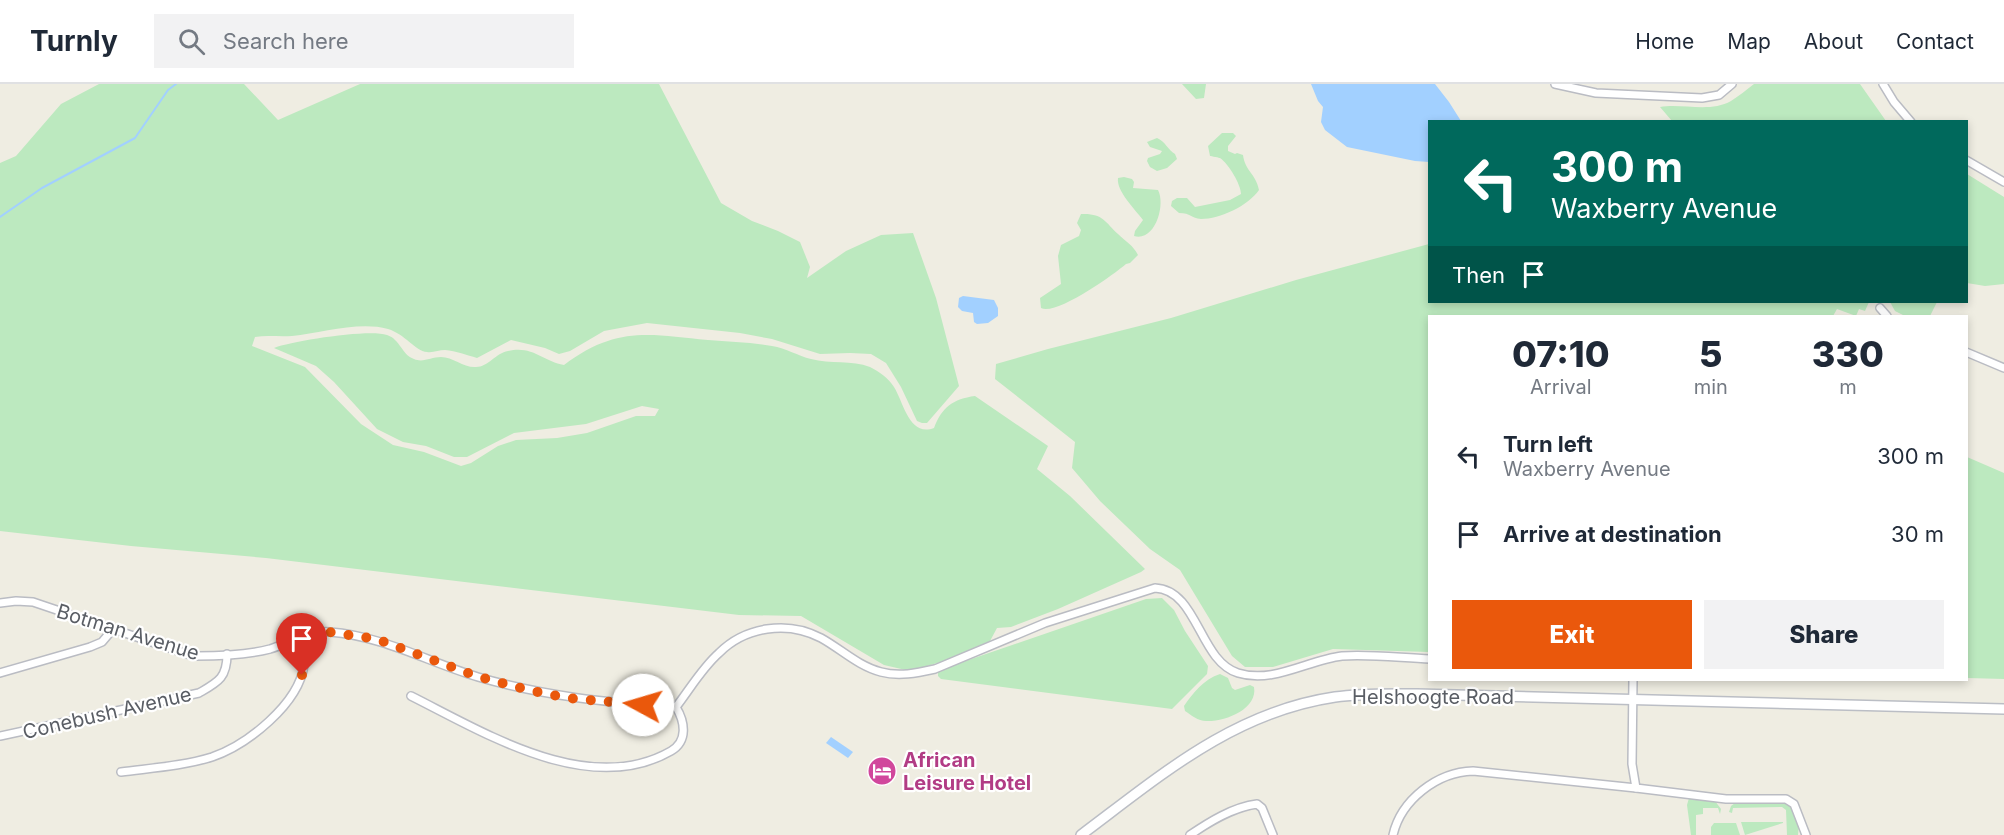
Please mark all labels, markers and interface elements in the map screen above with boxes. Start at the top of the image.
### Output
search box [154,14,574,68]
text: Turnly [30,24,118,58]
icon: search [175,25,208,58]
text: Search here [223,28,349,54]
text: Home [1635,29,1694,54]
text: Map [1727,29,1771,54]
text: About [1804,29,1863,54]
text: Contact [1896,29,1974,54]
text: 300 m [1551,141,1683,192]
icon: left [1452,144,1530,222]
text: Waxberry Avenue [1551,192,1777,225]
icon: arrive [1517,258,1550,291]
text: Then [1452,262,1505,288]
text: 07:10 [1512,332,1610,376]
text: 5 [1699,332,1722,376]
text: 330 [1812,332,1884,376]
text: Arrival [1530,375,1592,399]
text: min [1694,375,1728,399]
text: m [1839,375,1857,399]
text: Turn left [1503,431,1593,457]
icon: left [1452,440,1485,473]
text: 300 m [1877,443,1944,469]
text: Waxberry Avenue [1503,457,1671,481]
icon: arrive [1452,518,1485,551]
text: Arrive at destination [1503,521,1722,547]
text: 30 m [1891,521,1944,547]
street label: Botman Avenue [54,599,202,665]
button: Exit [1452,600,1692,669]
button: Share [1704,600,1944,669]
pin [276,613,327,675]
icon: arrive [285,622,318,655]
position arrow [611,673,675,737]
street label: Conebush Avenue [20,682,194,744]
street label: Helshoogte Road [1352,685,1514,709]
place label: African Leisure Hotel [903,748,1031,795]
hotel icon: African Leisure Hotel [866,755,898,787]

